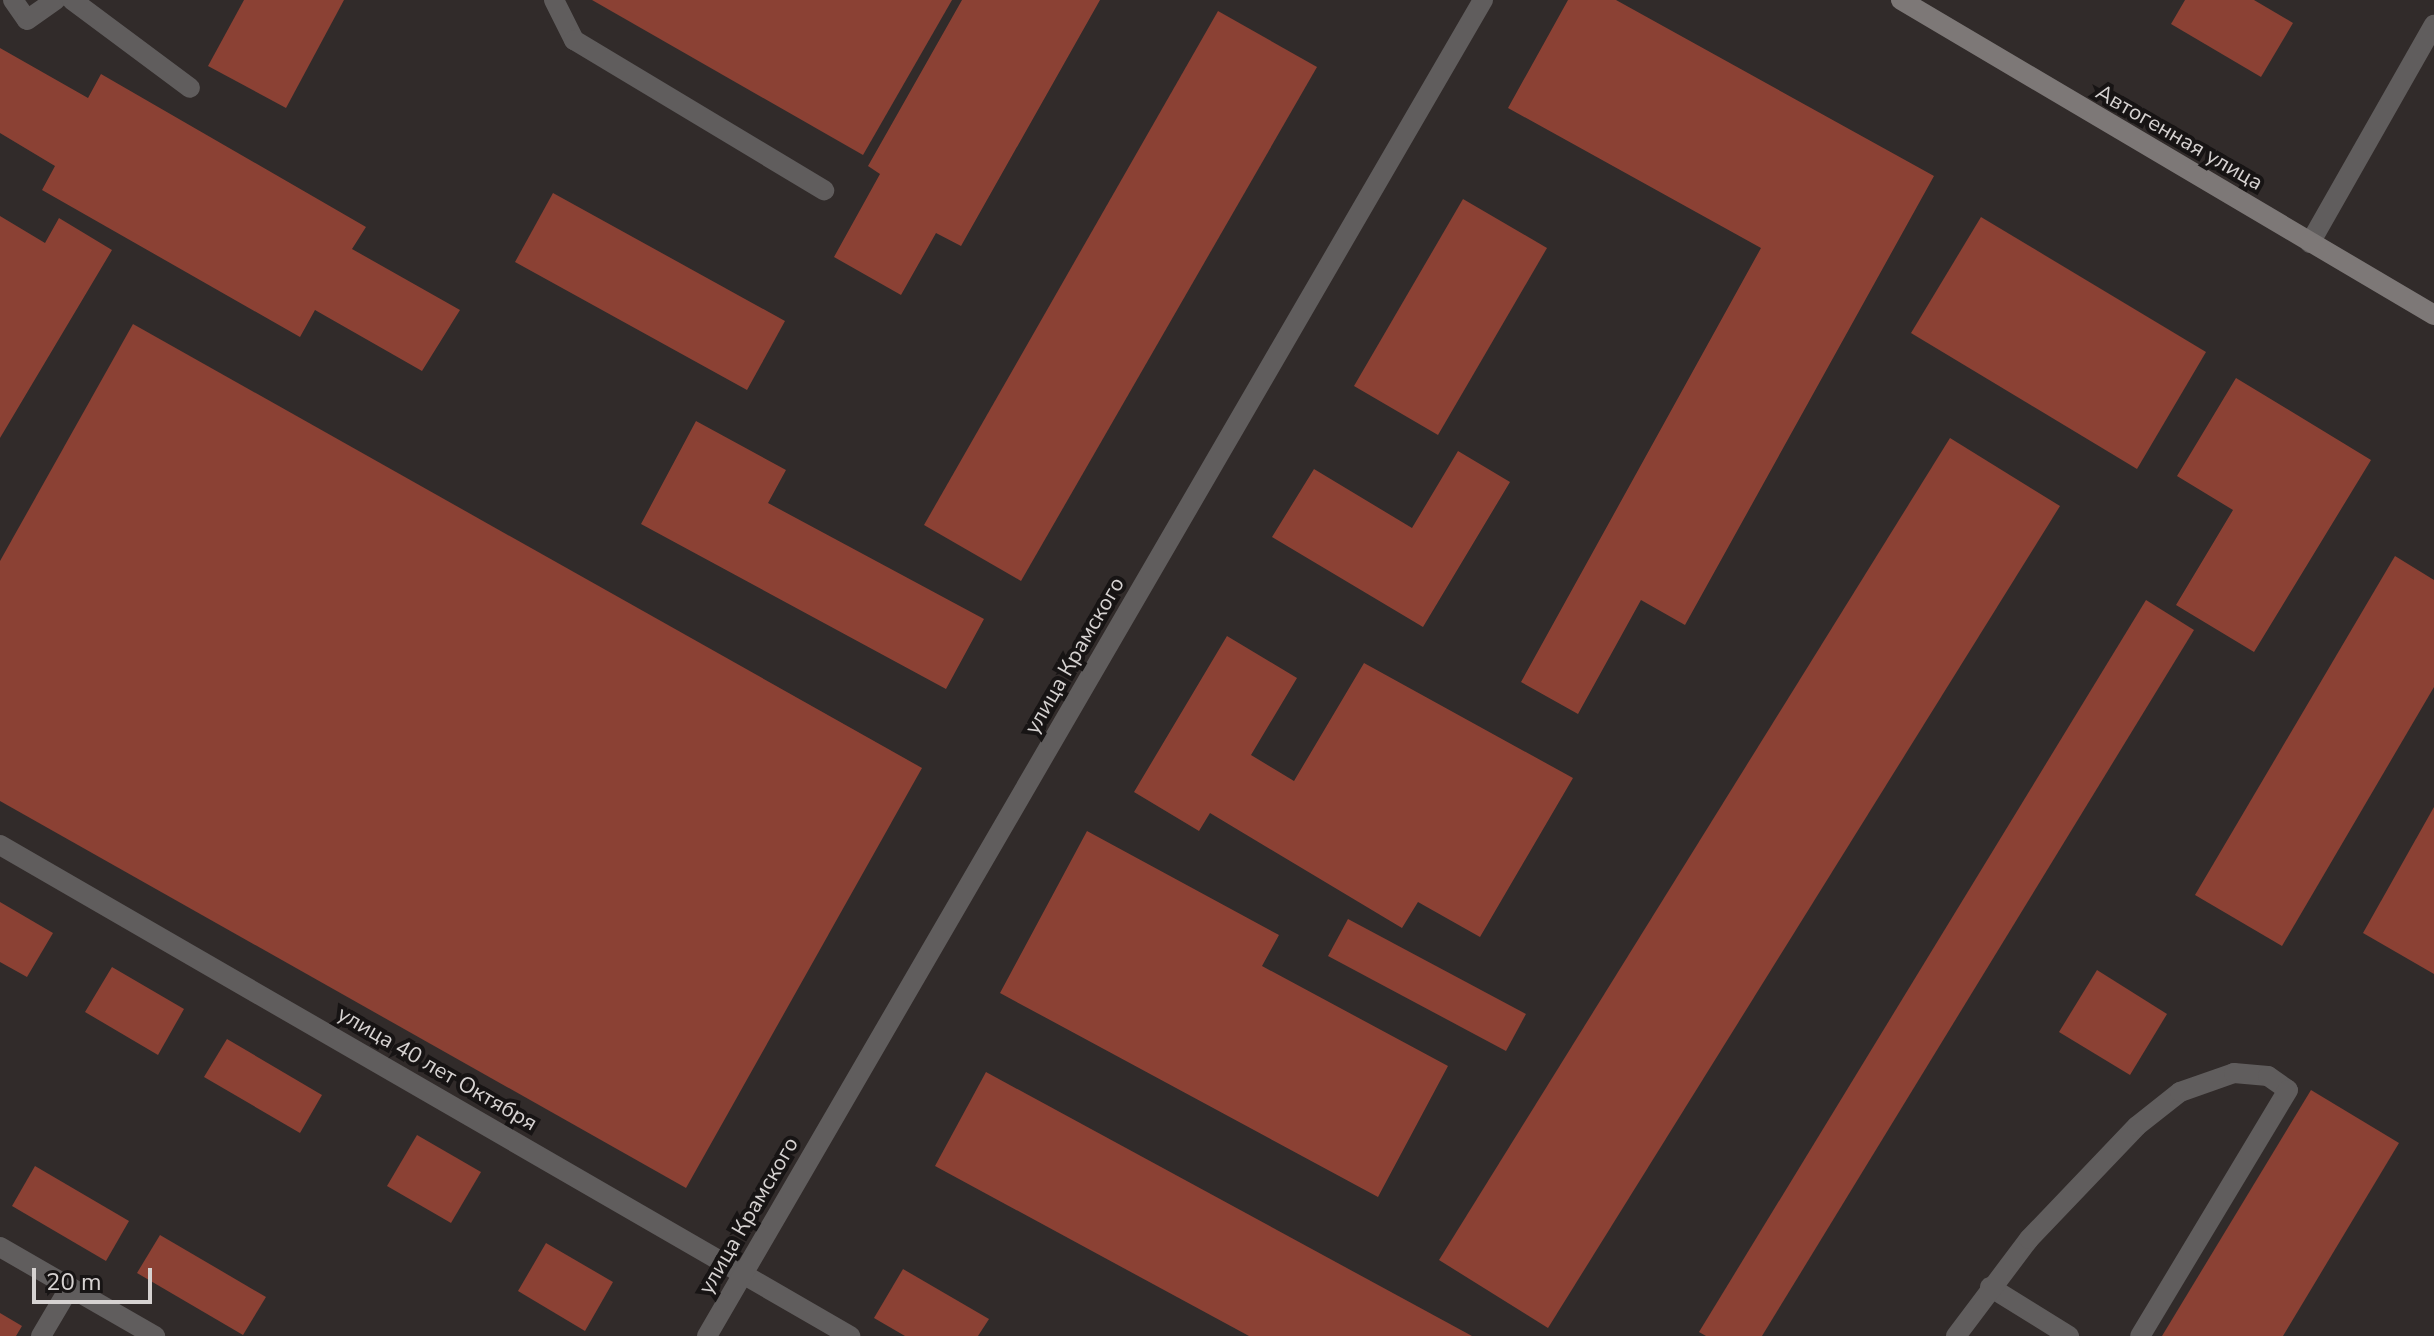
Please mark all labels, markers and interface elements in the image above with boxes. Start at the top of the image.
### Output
street label: Автогенная улица [2091,79,2267,197]
street label: улица Крамского [1019,573,1131,739]
street label: улица 40 лет Октября [332,1001,542,1137]
street label: улица Крамского [693,1133,805,1299]
scale bar [36,1252,156,1302]
text: 20 m [46,1266,102,1298]

